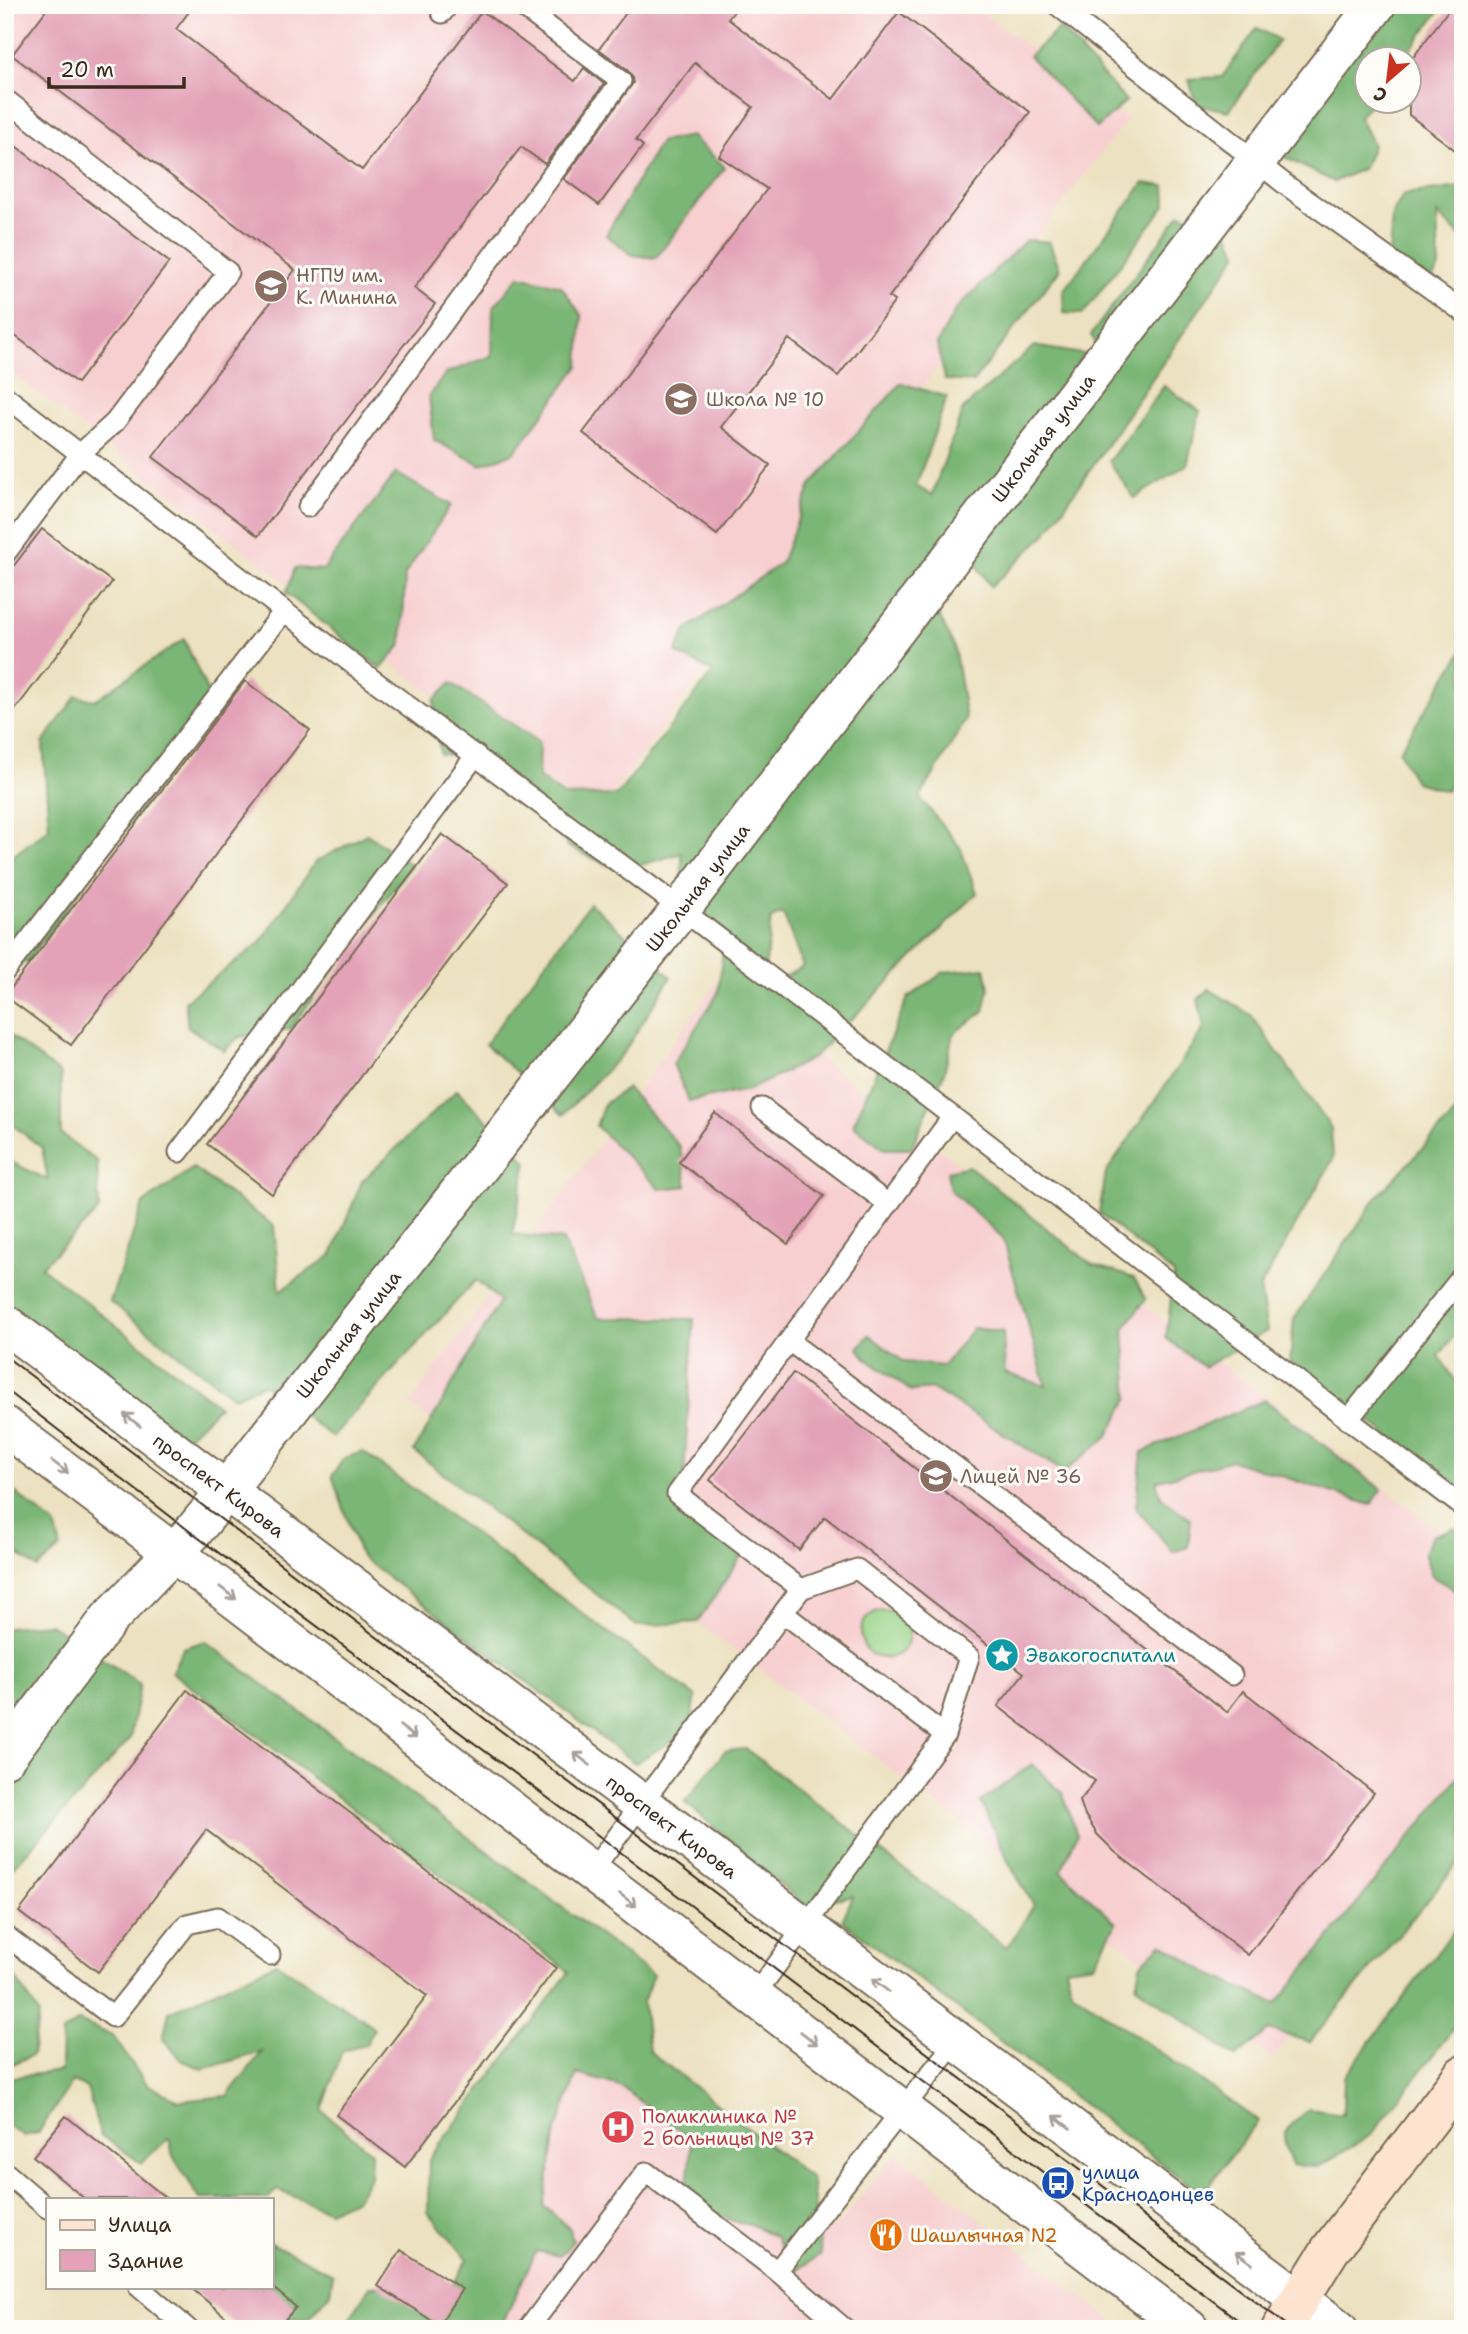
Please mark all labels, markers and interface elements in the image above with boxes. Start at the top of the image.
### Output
scale bar [49,46,184,90]
north arrow [1352,46,1422,116]
text: 20 m [60,56,114,84]
text: С [1369,81,1391,108]
place label: НГПУ им. К. Минина [296,263,397,310]
school or university icon: НГПУ им. К. Минина [252,267,290,305]
street label: Школьная улица [986,369,1101,508]
school or university icon: Школа № 10 [662,380,700,418]
place label: Школа № 10 [706,387,824,412]
street label: Школьная улица [640,818,756,957]
street label: Школьная улица [291,1265,407,1404]
one-way arrow [123,1413,142,1428]
street label: проспект Кирова [148,1428,290,1543]
school or university icon: Лицей № 36 [917,1457,955,1495]
one-way arrow [50,1460,68,1475]
place label: Лицей № 36 [960,1464,1082,1489]
one-way arrow [218,1586,237,1601]
place icon: Эвакогоспитали [983,1636,1021,1674]
place label: Эвакогоспитали [1026,1643,1176,1668]
one-way arrow [399,1724,417,1739]
one-way arrow [573,1752,592,1766]
street label: проспект Кирова [601,1769,742,1885]
one-way arrow [618,1893,637,1907]
one-way arrow [872,1978,890,1993]
one-way arrow [799,2031,817,2046]
place label: Поликлиника № 2 больницы № 37 [642,2104,815,2151]
hospital icon: Поликлиника № 2 больницы № 37 [599,2108,637,2146]
one-way arrow [1053,2115,1072,2129]
place label: улица Краснодонцев [1082,2160,1214,2207]
bus stop icon: улица Краснодонцев [1039,2164,1077,2202]
legend [46,2198,273,2288]
text: Улица [108,2211,171,2239]
restaurant icon: Шашлычная N2 [867,2216,905,2254]
place label: Шашлычная N2 [910,2223,1058,2248]
text: Здание [108,2247,184,2275]
one-way arrow [1235,2251,1254,2266]

